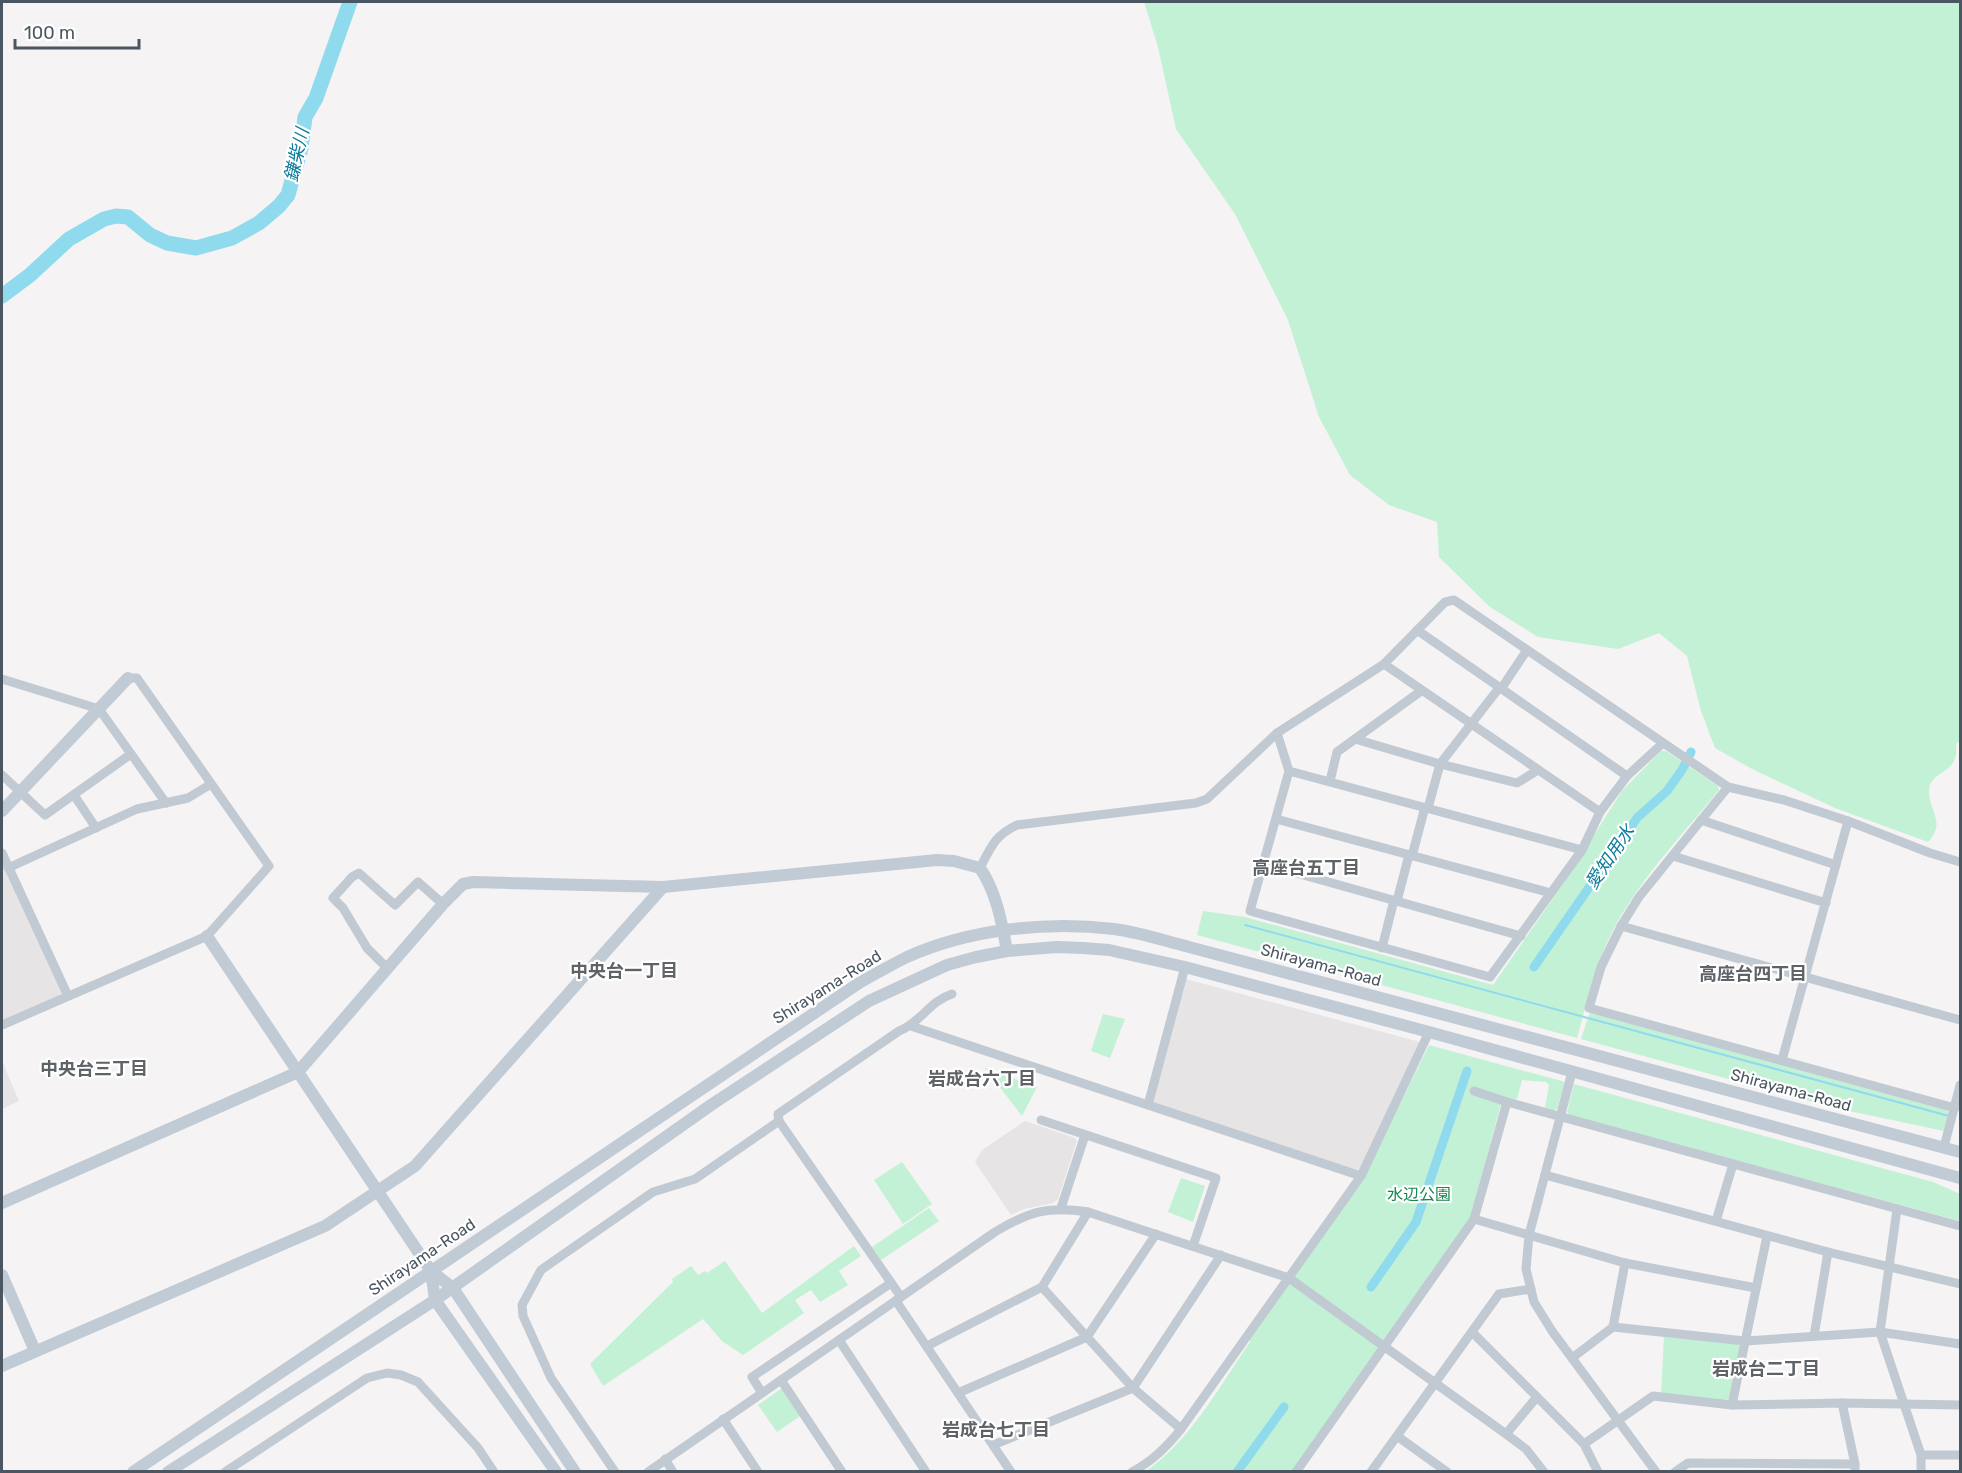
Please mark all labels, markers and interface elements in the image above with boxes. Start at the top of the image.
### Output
scale bar [15,12,140,50]
text: 100 m [24,22,75,44]
water label: 鎌柴川 [280,124,314,184]
water label: 愛知用水 [1581,819,1640,893]
district label: 高座台五丁目 [1252,857,1360,879]
street label: Shirayama-Road [1259,940,1383,990]
street label: Shirayama-Road [769,946,885,1028]
district label: 中央台一丁目 [570,960,678,982]
district label: 高座台四丁目 [1699,963,1807,985]
district label: 中央台三丁目 [40,1058,148,1080]
street label: Shirayama-Road [1729,1065,1853,1115]
district label: 岩成台六丁目 [928,1068,1036,1090]
park label: 水辺公園 [1387,1185,1451,1204]
street label: Shirayama-Road [365,1214,479,1300]
district label: 岩成台二丁目 [1712,1358,1820,1380]
district label: 岩成台七丁目 [942,1419,1050,1441]

